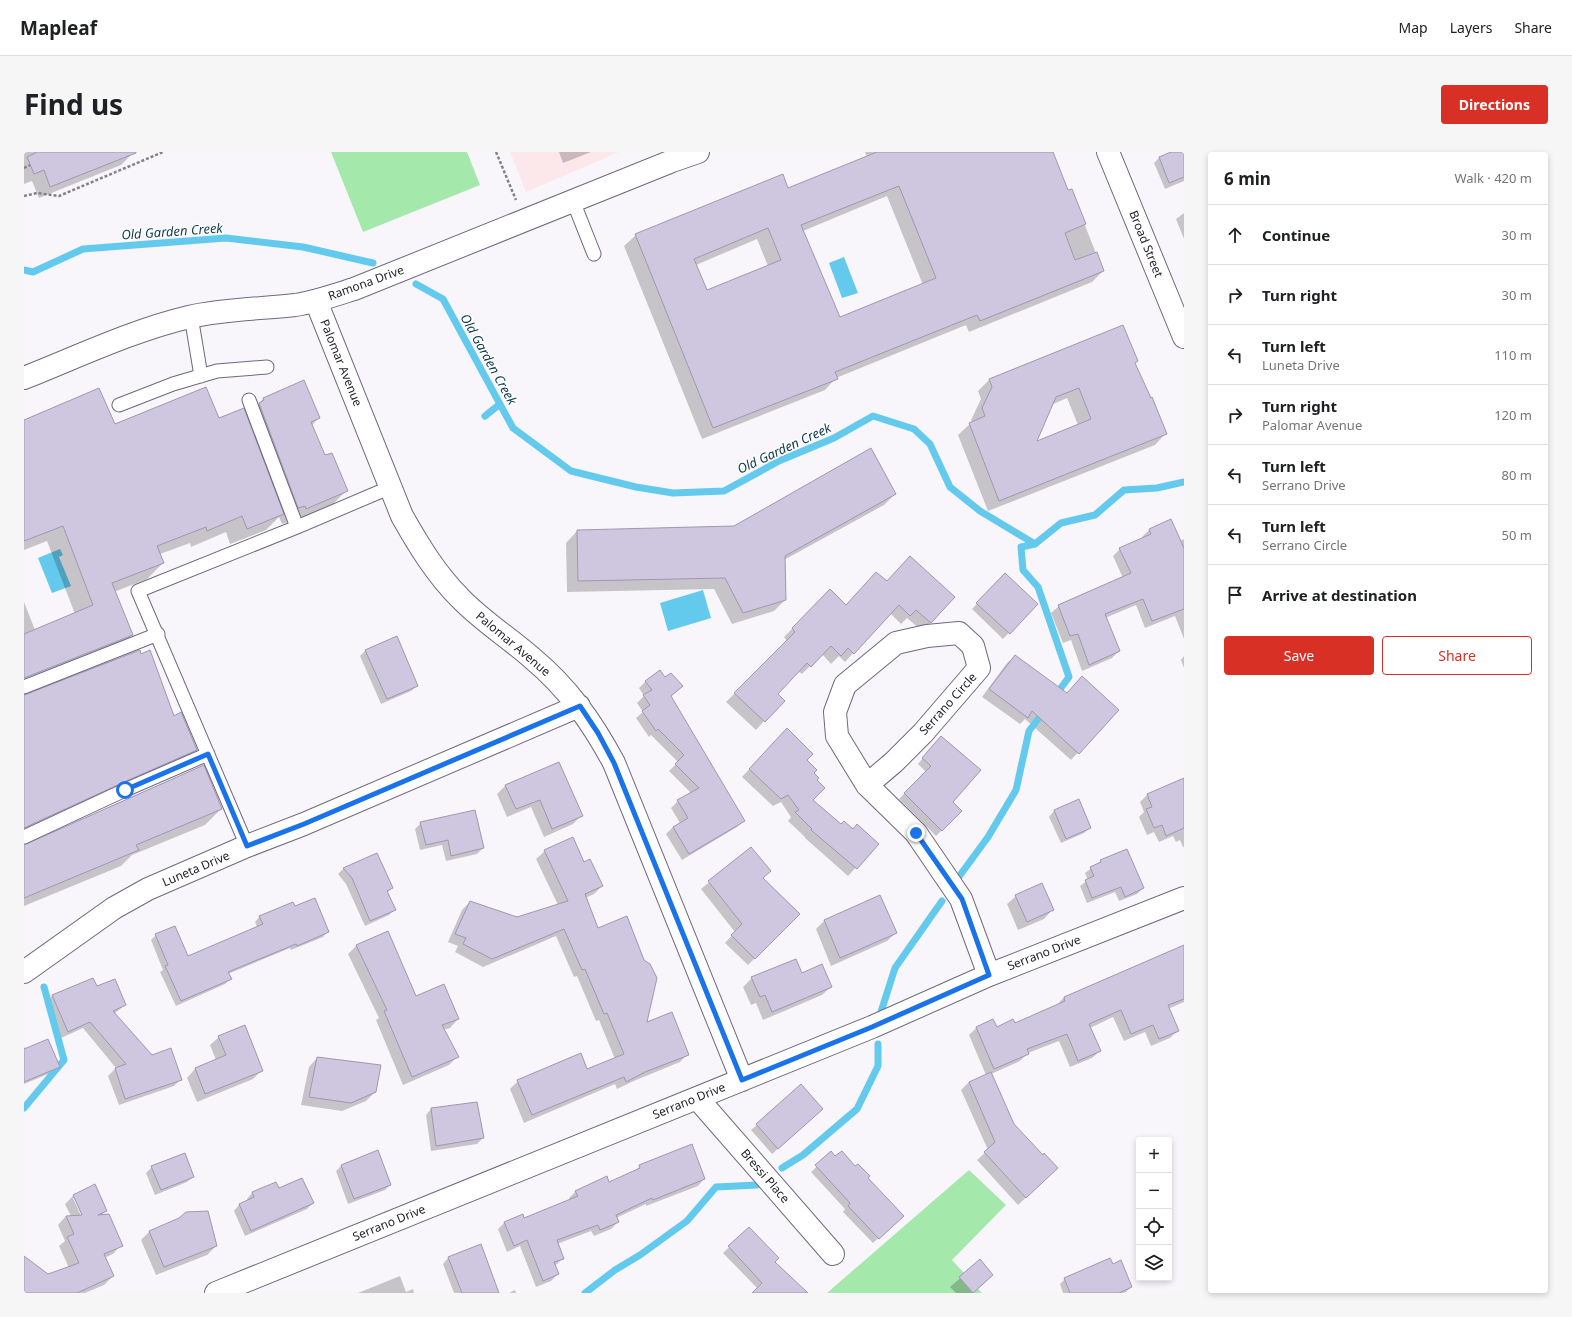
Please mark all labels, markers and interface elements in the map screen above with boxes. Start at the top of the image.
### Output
text: Mapleaf [20,15,97,41]
text: Map [1399,18,1428,37]
text: Layers [1450,18,1492,37]
text: Share [1514,18,1552,37]
text: Find us [24,85,123,123]
button: Directions [1441,85,1548,124]
text: 6 min [1224,167,1271,190]
text: Walk · 420 m [1454,169,1532,187]
street label: Broad Street [1125,208,1168,280]
water label: Old Garden Creek [121,218,224,244]
icon: ahead [1224,224,1246,246]
text: Continue [1262,225,1330,245]
text: 30 m [1502,226,1532,244]
street label: Ramona Drive [326,261,406,304]
icon: right [1224,284,1246,306]
text: Turn right [1262,285,1337,305]
text: 30 m [1502,286,1532,304]
water label: Old Garden Creek [456,310,522,408]
street label: Palomar Avenue [316,317,367,409]
text: Turn left [1262,336,1326,356]
icon: left [1224,344,1246,366]
text: 110 m [1494,346,1532,364]
text: Luneta Drive [1262,356,1340,374]
text: Turn right [1262,396,1337,416]
icon: right [1224,404,1246,426]
text: 120 m [1494,406,1532,424]
text: Palomar Avenue [1262,416,1362,434]
water label: Old Garden Creek [734,418,834,478]
text: Turn left [1262,456,1326,476]
icon: left [1224,464,1246,486]
text: 80 m [1502,466,1532,484]
text: Serrano Drive [1262,476,1346,494]
text: Turn left [1262,516,1326,536]
icon: left [1224,524,1246,546]
text: 50 m [1502,526,1532,544]
text: Serrano Circle [1262,536,1347,554]
icon: arrive [1224,584,1246,606]
text: Arrive at destination [1262,585,1417,605]
street label: Palomar Avenue [472,607,554,680]
button: Save [1224,636,1374,675]
button: Share [1382,636,1532,675]
street label: Serrano Circle [915,669,980,739]
route start [116,781,134,799]
route end [907,824,925,842]
street label: Luneta Drive [159,847,232,890]
street label: Serrano Drive [1005,931,1083,974]
street label: Serrano Drive [650,1078,728,1123]
map controls [1136,1137,1172,1281]
button: + [1136,1137,1172,1173]
street label: Bressi Place [737,1145,794,1207]
button: − [1136,1173,1172,1209]
street label: Serrano Drive [350,1200,428,1245]
button: locate [1136,1209,1172,1245]
button: layers [1136,1245,1172,1281]

